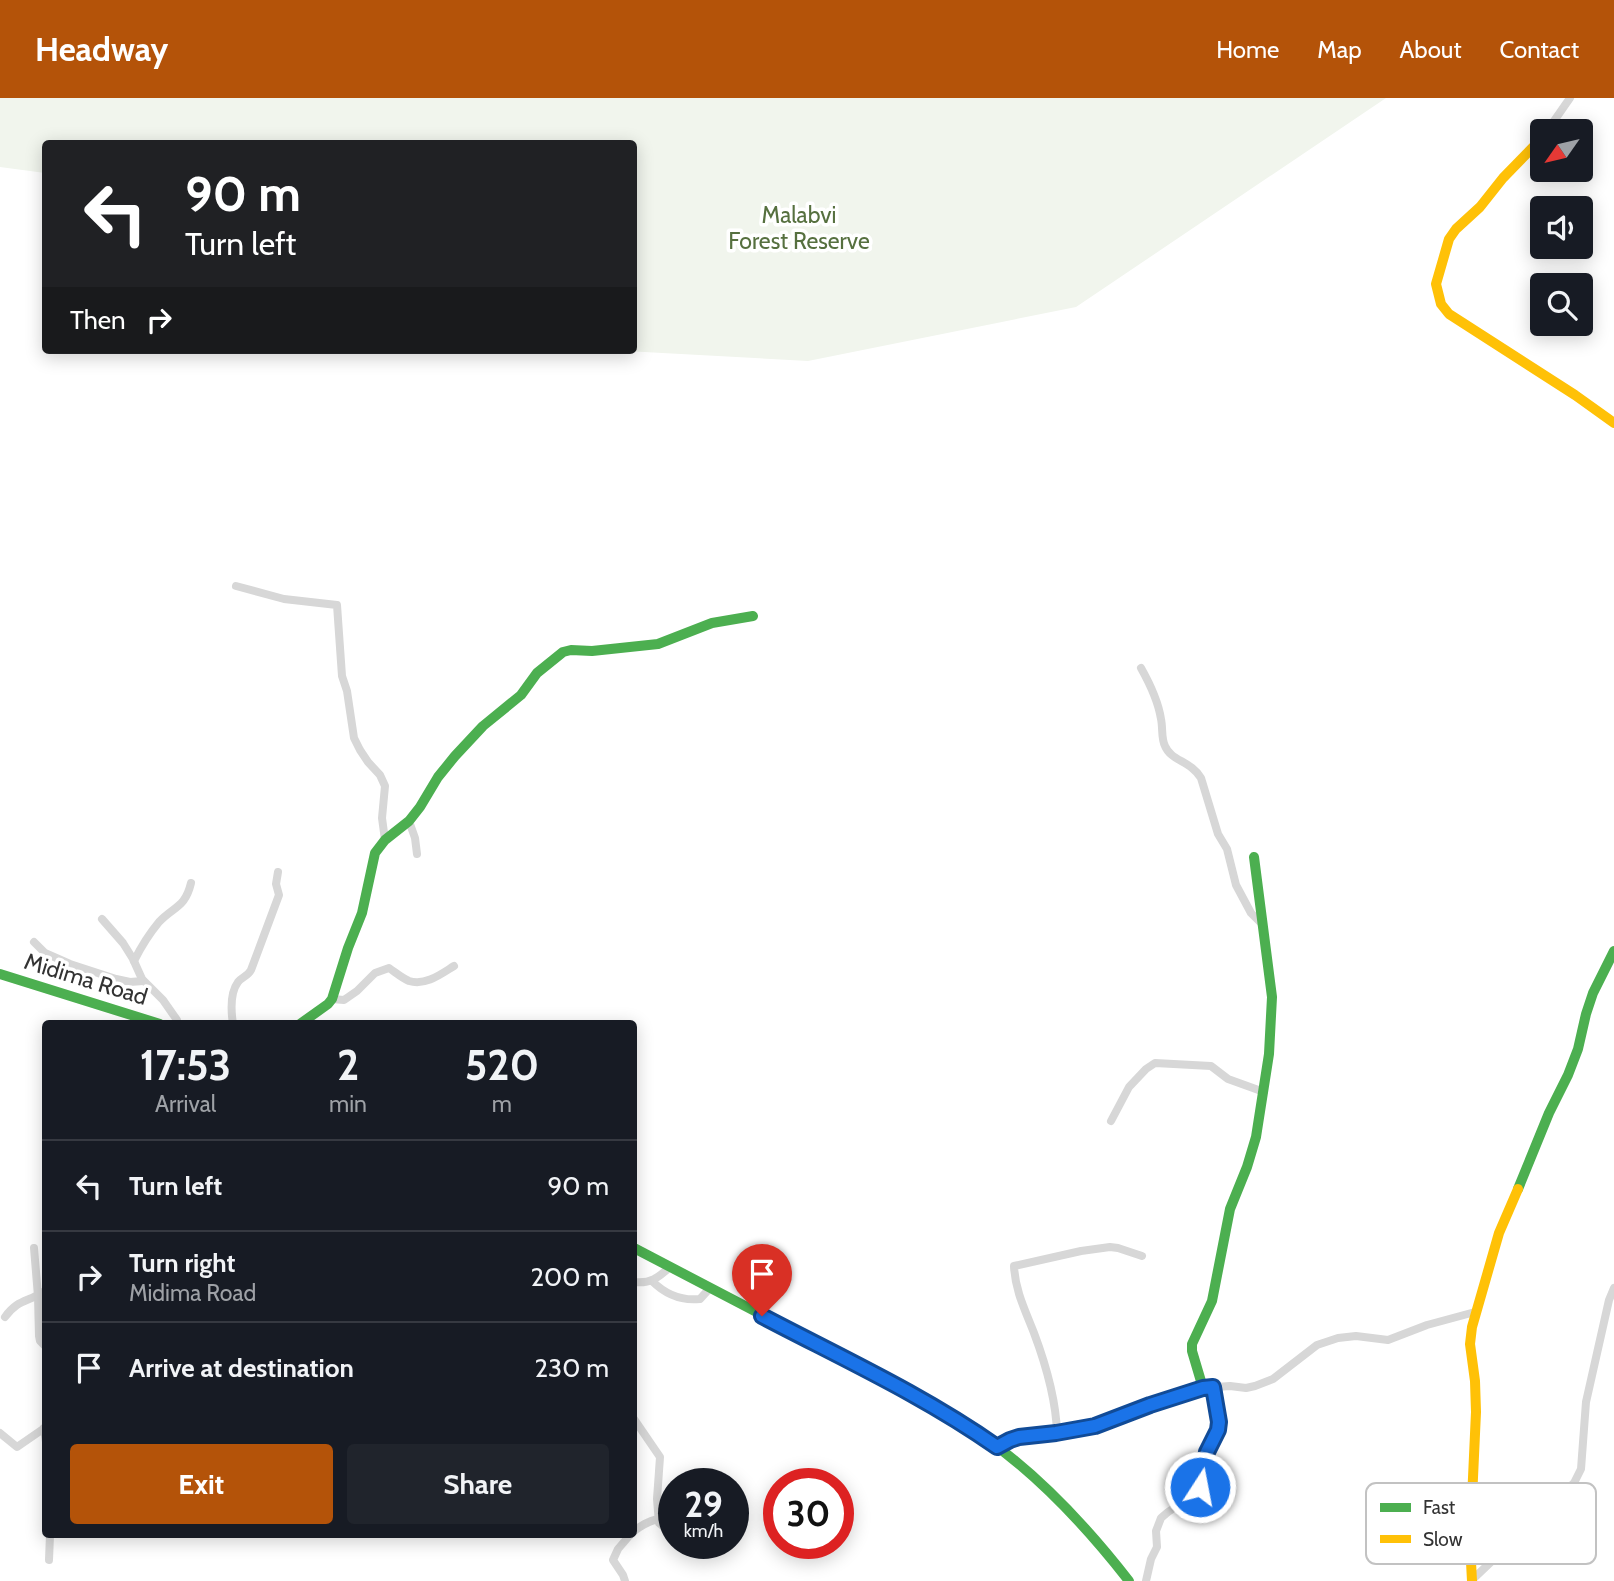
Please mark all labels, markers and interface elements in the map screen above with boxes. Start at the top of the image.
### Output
text: Headway [35,29,168,69]
text: Home [1216,35,1279,64]
text: Map [1317,35,1362,64]
text: About [1400,35,1462,64]
text: Contact [1500,35,1579,64]
north arrow [1530,119,1592,182]
map controls [1530,119,1593,336]
text: 90 m [185,164,301,223]
icon: left [70,168,161,259]
button: sound [1530,196,1593,259]
park label: Malabvi Forest Reserve [728,201,870,255]
text: Turn left [185,224,296,263]
button: search [1530,273,1593,336]
icon: right [140,301,178,339]
text: Then [70,304,126,336]
street label: Midima Road [21,947,151,1011]
text: 17:53 [140,1039,231,1091]
text: 2 [337,1039,359,1091]
text: 520 [465,1039,539,1091]
text: Arrival [155,1090,216,1118]
text: min [329,1090,367,1118]
text: m [492,1090,512,1118]
icon: left [70,1167,108,1205]
text: Turn left [129,1170,222,1202]
text: 90 m [547,1170,609,1202]
pin [732,1244,792,1316]
text: Turn right [129,1247,235,1279]
icon: arrive [743,1255,781,1293]
icon: right [70,1258,108,1296]
text: 200 m [530,1261,609,1293]
text: Midima Road [129,1279,256,1307]
icon: arrive [70,1349,108,1387]
text: Arrive at destination [129,1352,354,1384]
text: 230 m [535,1352,609,1384]
button: Exit [70,1444,333,1524]
button: Share [347,1444,609,1524]
position arrow [1163,1450,1237,1524]
speed limit sign: 30 [763,1468,854,1559]
text: 29 [684,1483,723,1526]
legend [1366,1483,1596,1564]
text: Fast [1423,1496,1456,1519]
text: km/h [684,1520,723,1542]
text: Slow [1423,1528,1463,1551]

